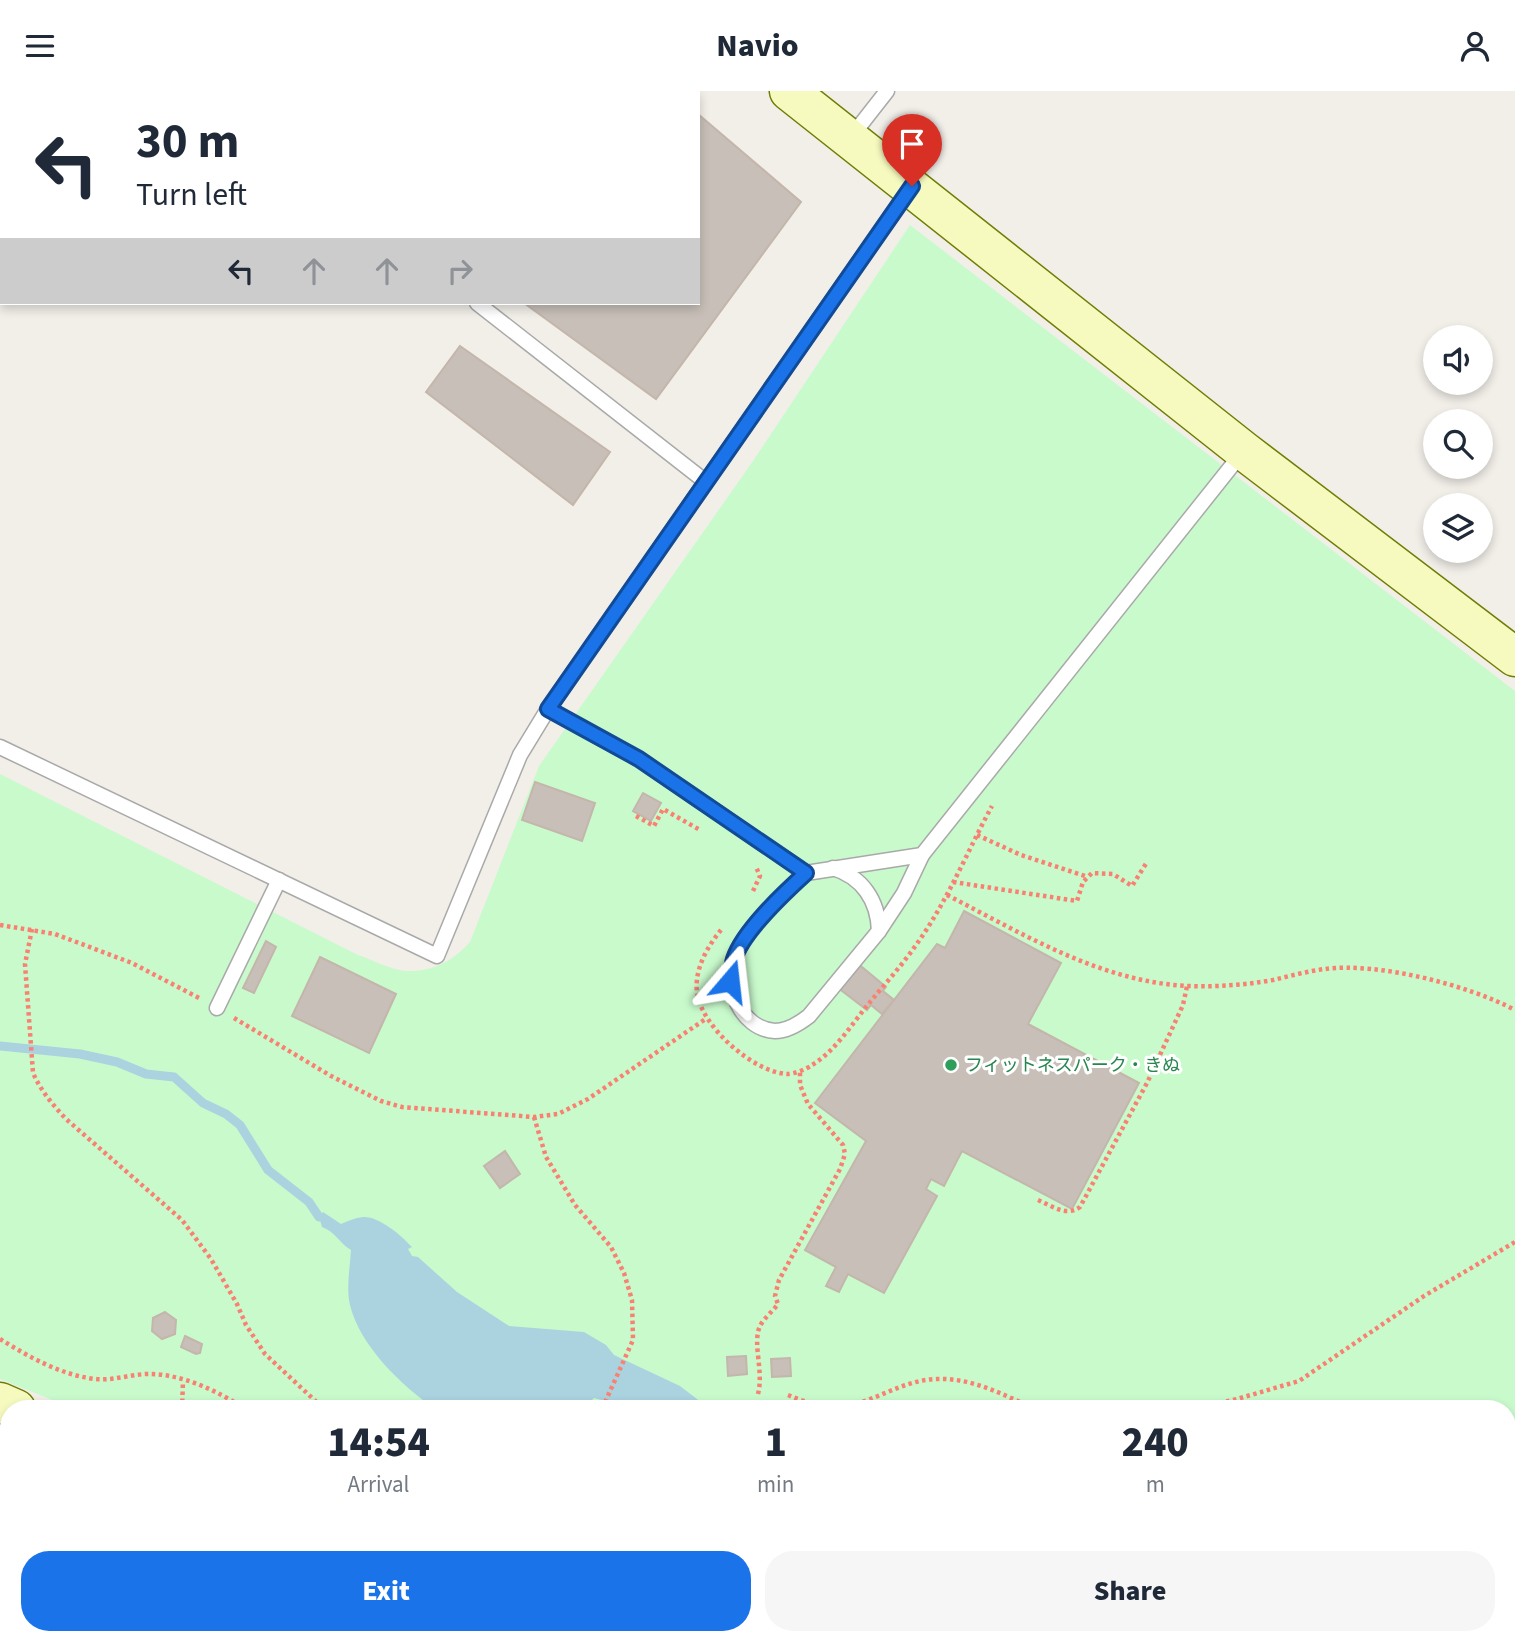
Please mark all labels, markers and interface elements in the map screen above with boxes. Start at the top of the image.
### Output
text: Navio [716,23,799,69]
icon: menu [21,27,59,65]
icon: person [1456,27,1494,65]
text: 30 m [136,107,240,177]
pin [882,114,942,186]
icon: left [21,119,112,210]
icon: arrive [893,125,931,163]
text: Turn left [136,172,247,218]
icon: left [222,252,260,290]
icon: ahead [295,252,333,290]
icon: ahead [368,252,406,290]
icon: right [441,252,479,290]
map controls [1423,325,1493,563]
button: sound [1423,325,1493,395]
button: search [1423,409,1493,479]
button: layers [1423,493,1493,563]
position arrow [693,944,767,1018]
place label: フィットネスパーク・きぬ [965,1053,1180,1078]
marker: フィットネスパーク・きぬ [943,1057,959,1073]
text: 14:54 [327,1413,430,1473]
text: 1 [764,1413,787,1473]
text: 240 [1122,1413,1189,1473]
text: Arrival [348,1468,409,1501]
text: min [757,1468,794,1501]
text: m [1146,1468,1165,1501]
button: Exit [21,1551,751,1631]
button: Share [765,1551,1495,1631]

